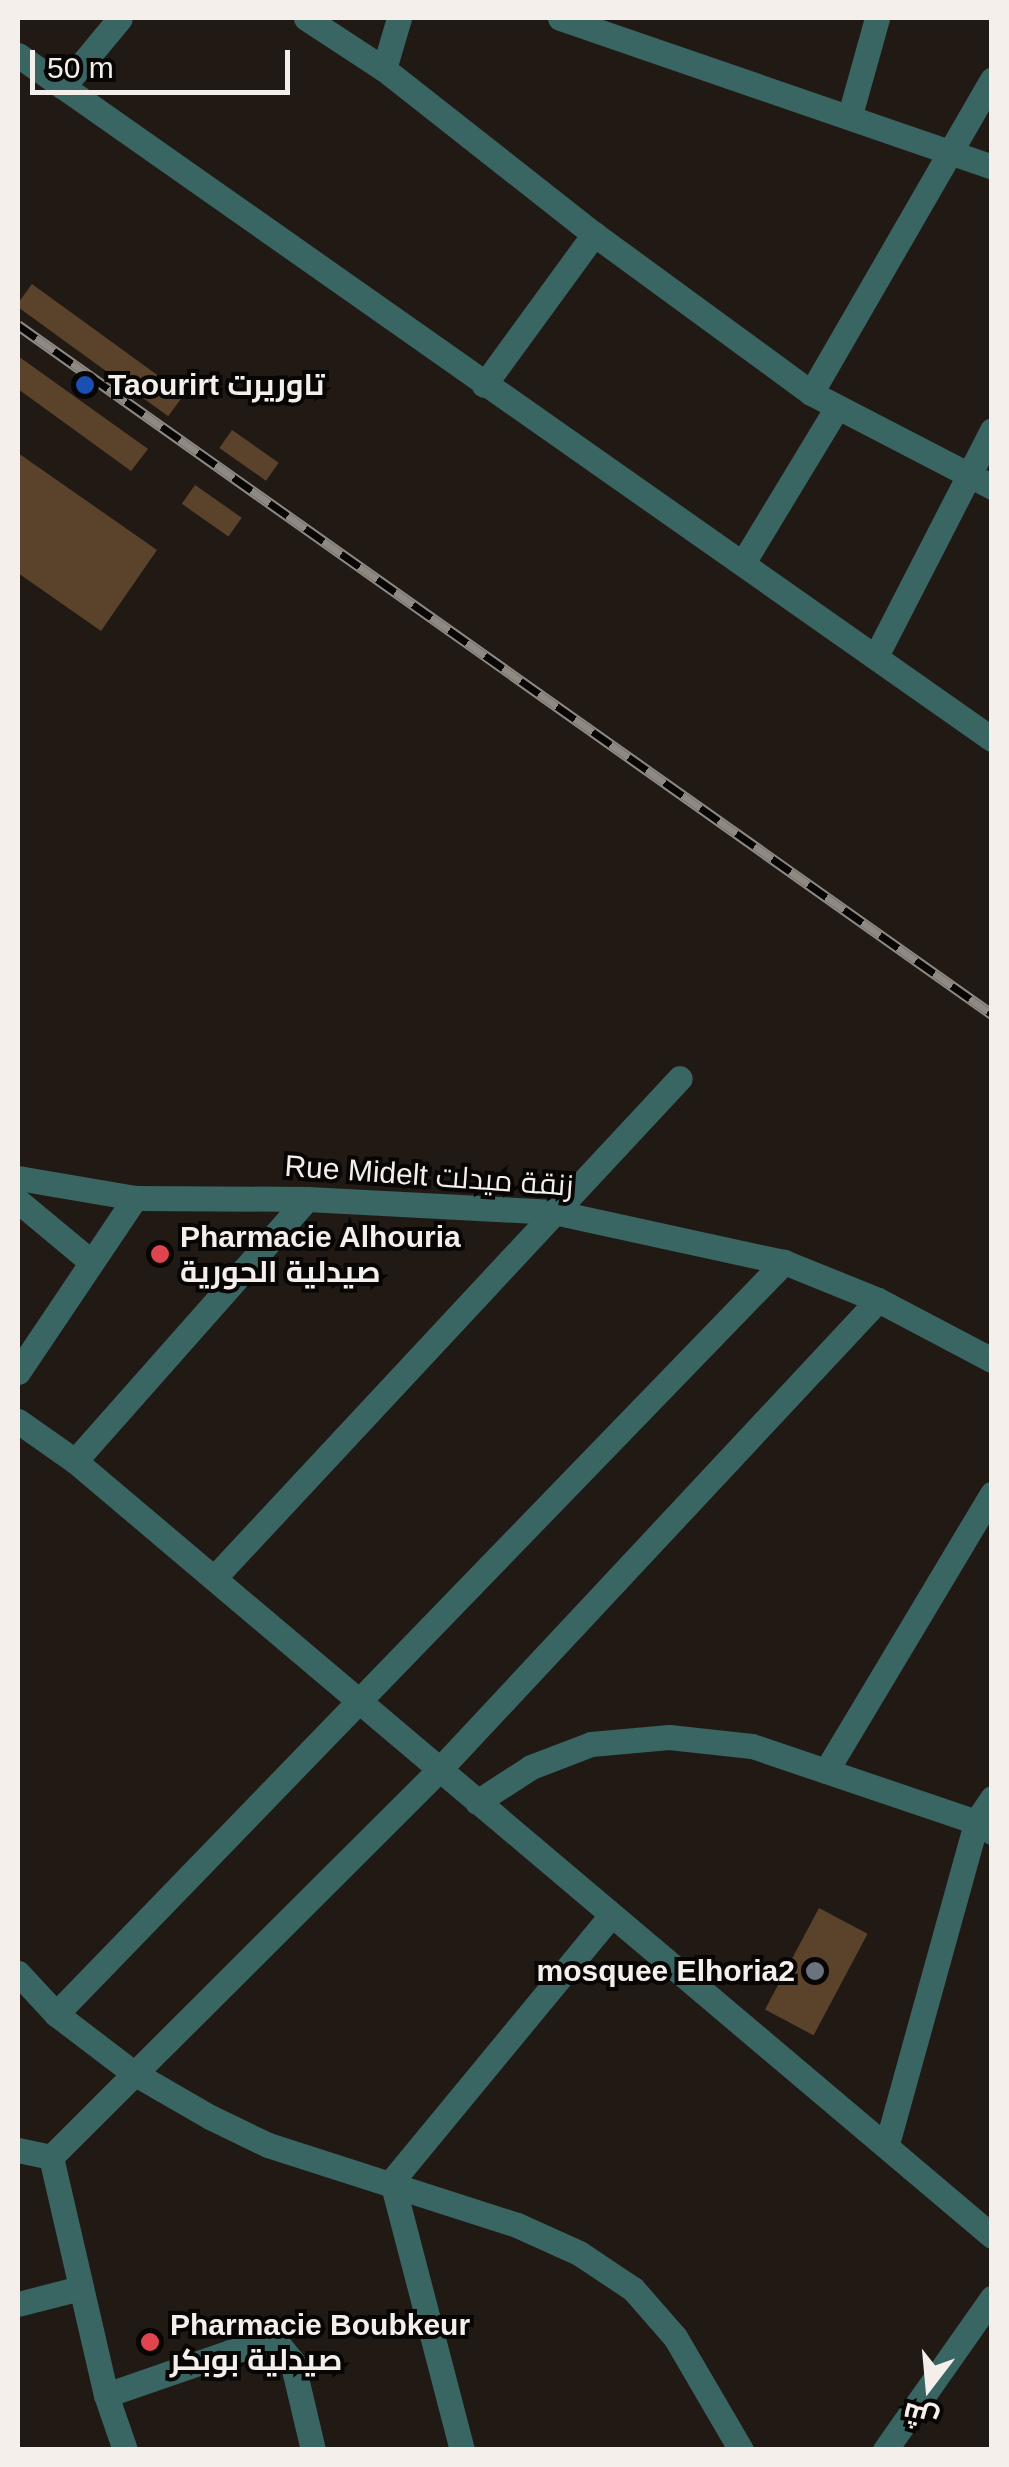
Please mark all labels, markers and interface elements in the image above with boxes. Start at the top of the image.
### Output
scale bar [35,30,295,92]
text: 50 m [47,51,114,84]
place label: Taourirt تاوريرت [108,367,325,403]
marker: Taourirt تاوريرت [72,372,98,398]
street label: Rue Midelt زنقة ميدلت [283,1148,575,1204]
place label: Pharmacie Alhouria صيدلية الحورية [180,1219,462,1290]
marker: Pharmacie Alhouria صيدلية الحورية [149,1243,171,1265]
place label: mosquee Elhoria2 [537,1953,795,1989]
marker: mosquee Elhoria2 [804,1960,826,1982]
place label: Pharmacie Boubkeur صيدلية بوبكر [170,2307,470,2378]
marker: Pharmacie Boubkeur صيدلية بوبكر [139,2331,161,2353]
north arrow [879,2337,979,2437]
text: ش [899,2396,942,2436]

